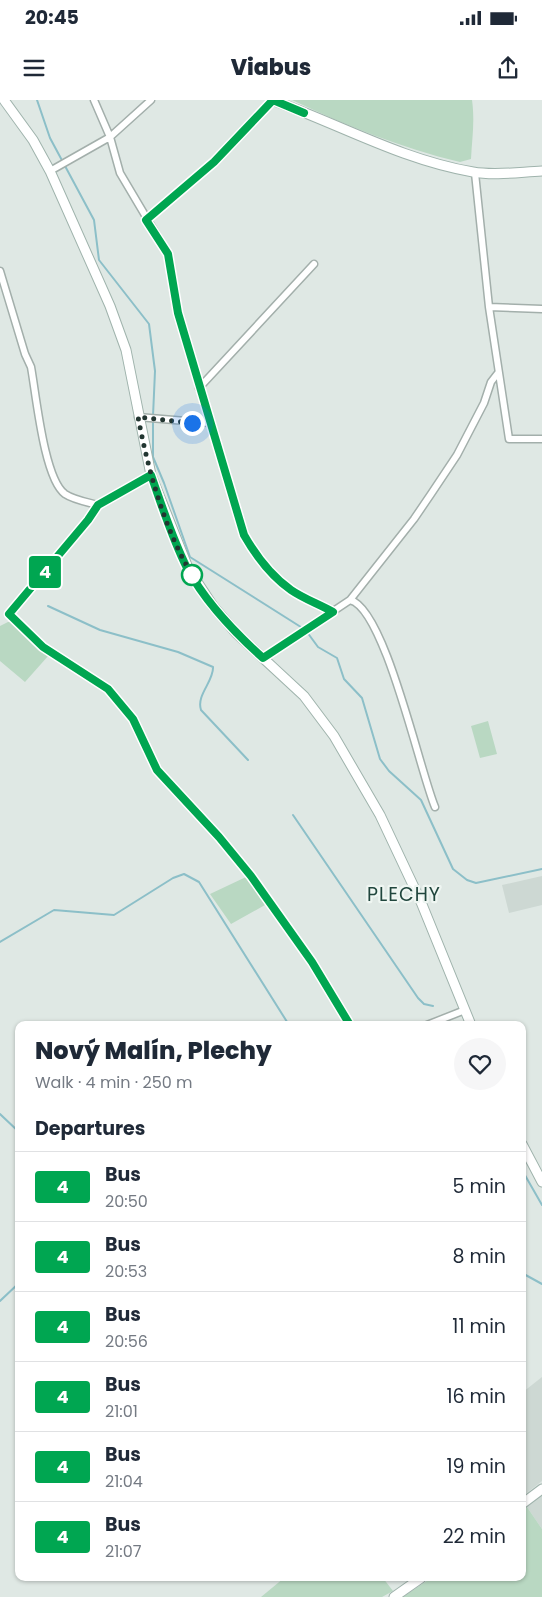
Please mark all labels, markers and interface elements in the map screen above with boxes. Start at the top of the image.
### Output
text: 20:45 [25,4,79,31]
text: Viabus [231,52,311,83]
icon: menu [20,54,48,82]
icon: share [494,54,522,82]
your location [180,411,205,436]
line badge: 4 [29,556,61,588]
text: 4 [39,559,51,584]
unlabelled marker [181,564,203,586]
district label: PLECHY [367,881,441,908]
text: Nový Malín, Plechy [35,1034,272,1067]
button: heart [454,1038,506,1090]
text: Walk · 4 min · 250 m [35,1071,193,1094]
text: Departures [35,1115,145,1142]
text: Bus [105,1161,141,1188]
text: 5 min [453,1173,506,1200]
text: 4 [56,1174,69,1199]
text: 20:50 [105,1190,148,1213]
text: Bus [105,1231,141,1258]
text: 8 min [453,1243,506,1270]
text: 4 [56,1244,69,1269]
text: 20:53 [105,1260,147,1283]
text: Bus [105,1301,141,1328]
text: 11 min [452,1313,506,1340]
text: 4 [56,1314,69,1339]
text: 20:56 [105,1330,148,1353]
text: Bus [105,1371,141,1398]
text: 16 min [446,1383,506,1410]
text: 4 [56,1384,69,1409]
text: 21:01 [105,1400,138,1423]
text: Bus [105,1441,141,1468]
text: 19 min [446,1453,506,1480]
text: 4 [56,1454,69,1479]
text: 21:04 [105,1470,143,1493]
text: Bus [105,1511,141,1538]
text: 22 min [443,1523,506,1550]
text: 4 [56,1524,69,1549]
text: 21:07 [105,1540,142,1563]

